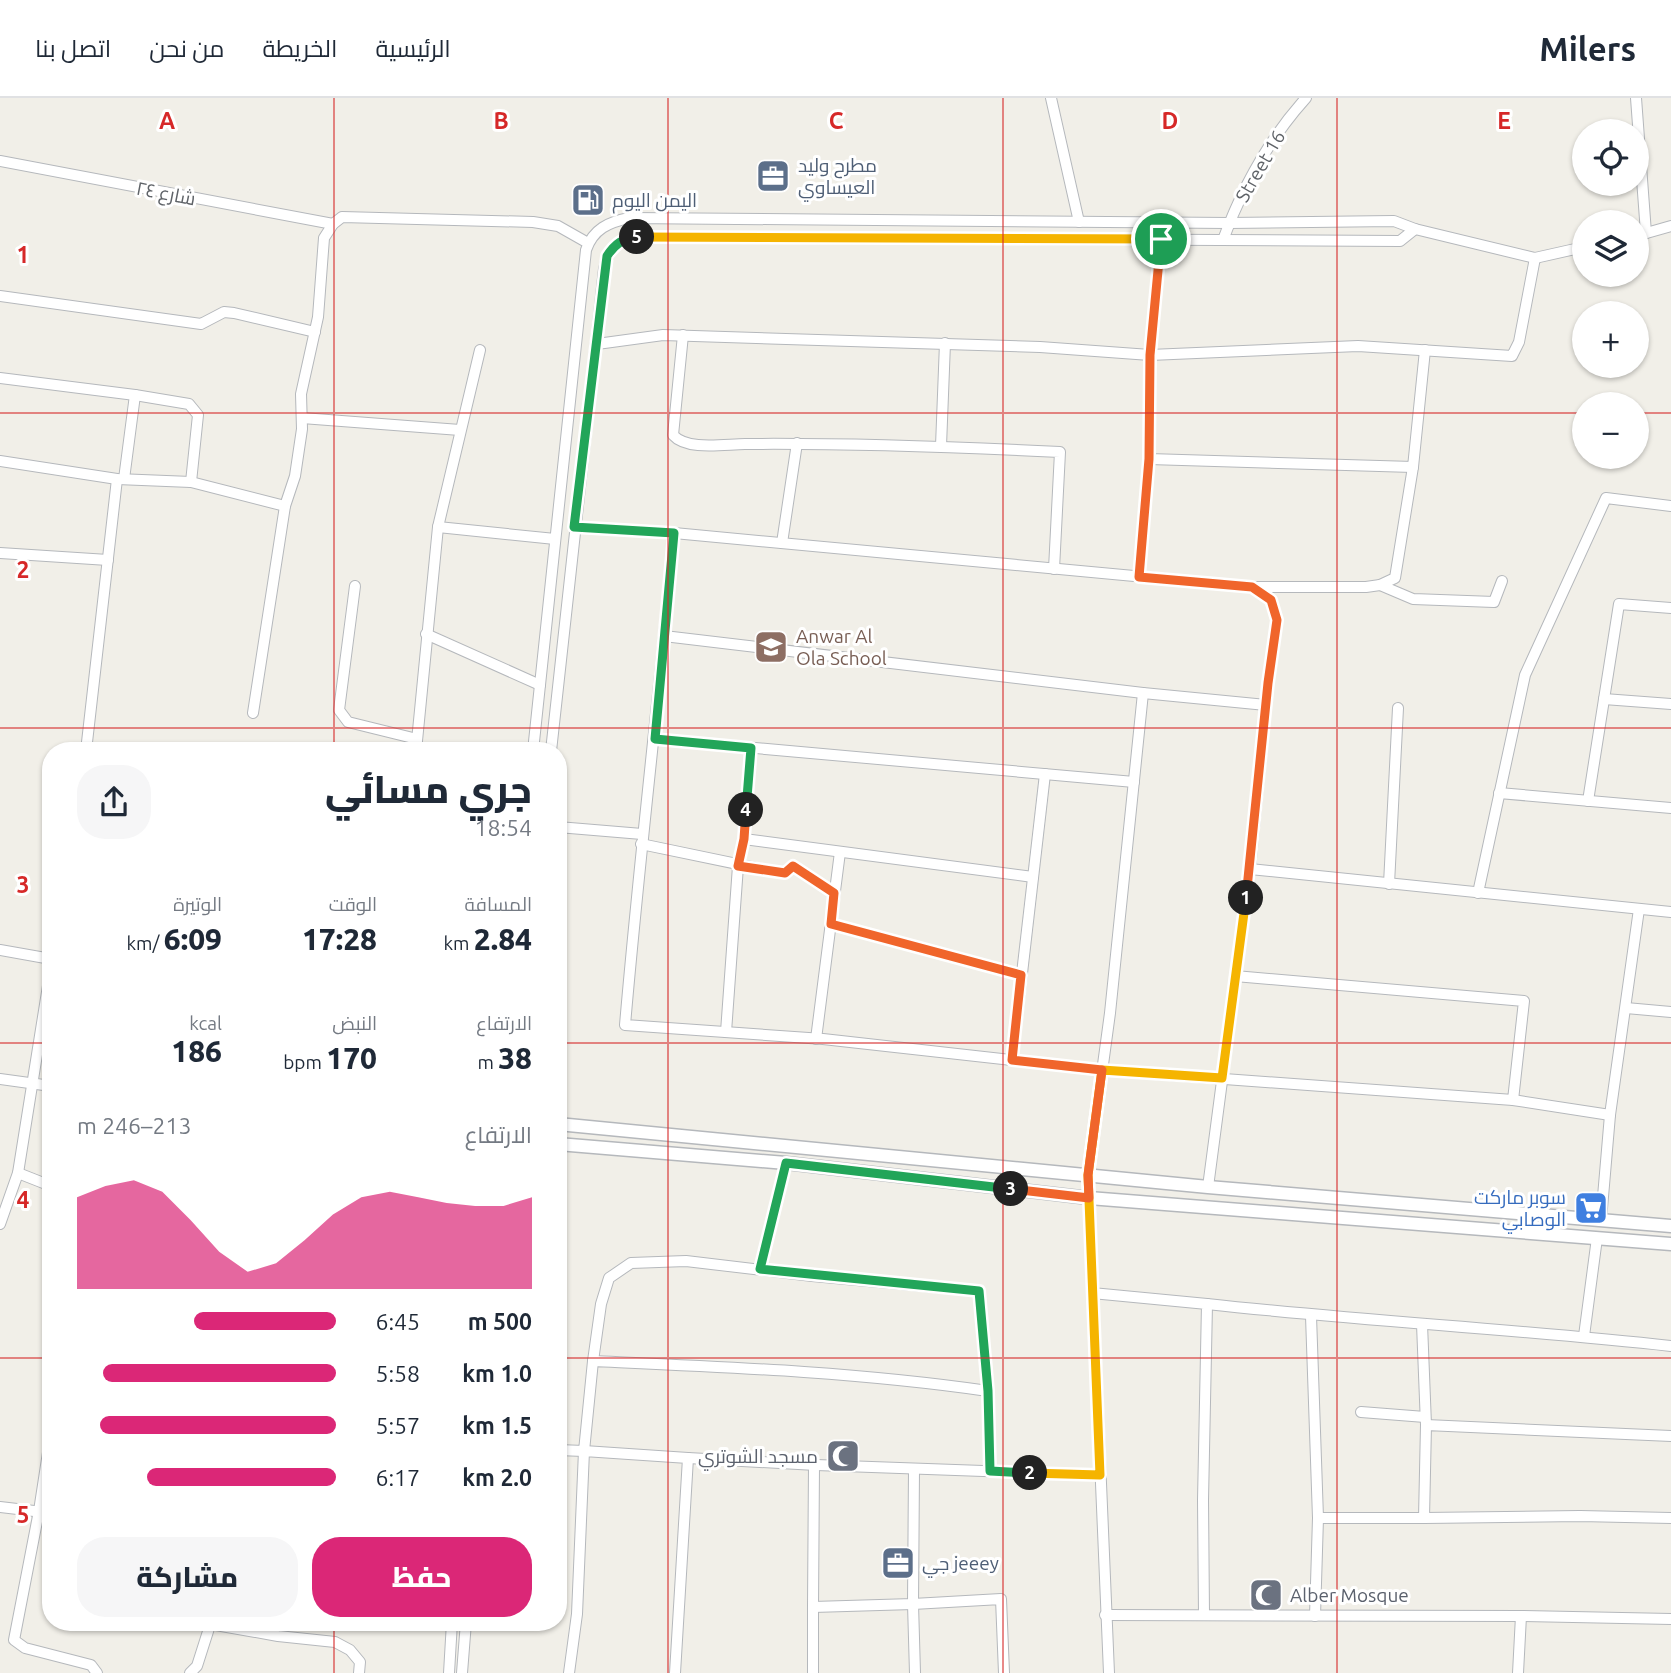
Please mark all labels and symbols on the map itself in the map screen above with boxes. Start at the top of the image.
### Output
text: A [159,108,175,133]
text: B [493,108,509,133]
text: C [829,108,844,133]
text: D [1162,108,1178,133]
text: E [1497,108,1511,133]
street label: Street 16 [1231,126,1289,206]
place label: مطرح وليد العيساوي [798,154,877,202]
office icon: مطرح وليد العيساوي [754,157,792,195]
street label: شارع ٢٤ [134,176,198,212]
fuel station icon: اليمن اليوم [569,181,607,219]
place label: اليمن اليوم [612,189,697,214]
pin [1131,209,1191,269]
pin: 5 [620,220,654,254]
text: 1 [17,242,29,267]
text: 2 [17,557,29,582]
place label: Anwar Al Ola School [796,625,887,669]
school or university icon: Anwar Al Ola School [752,628,790,666]
pin: 4 [728,792,764,828]
text: 3 [17,872,29,897]
pin: 1 [1228,880,1264,916]
pin: 3 [993,1172,1028,1206]
place label: سوبر ماركت الوصابي [1474,1186,1566,1234]
text: 4 [17,1187,30,1212]
supermarket icon: سوبر ماركت الوصابي [1572,1189,1610,1227]
mosque icon: مسجد الشوتري [824,1437,862,1475]
place label: مسجد الشوتري [698,1445,818,1471]
pin: 2 [1012,1456,1048,1490]
text: 5 [17,1502,29,1527]
office icon: جي jeeey [879,1544,917,1582]
place label: جي jeeey [922,1552,999,1578]
mosque icon: Alber Mosque [1247,1576,1285,1614]
place label: Alber Mosque [1290,1584,1409,1606]

